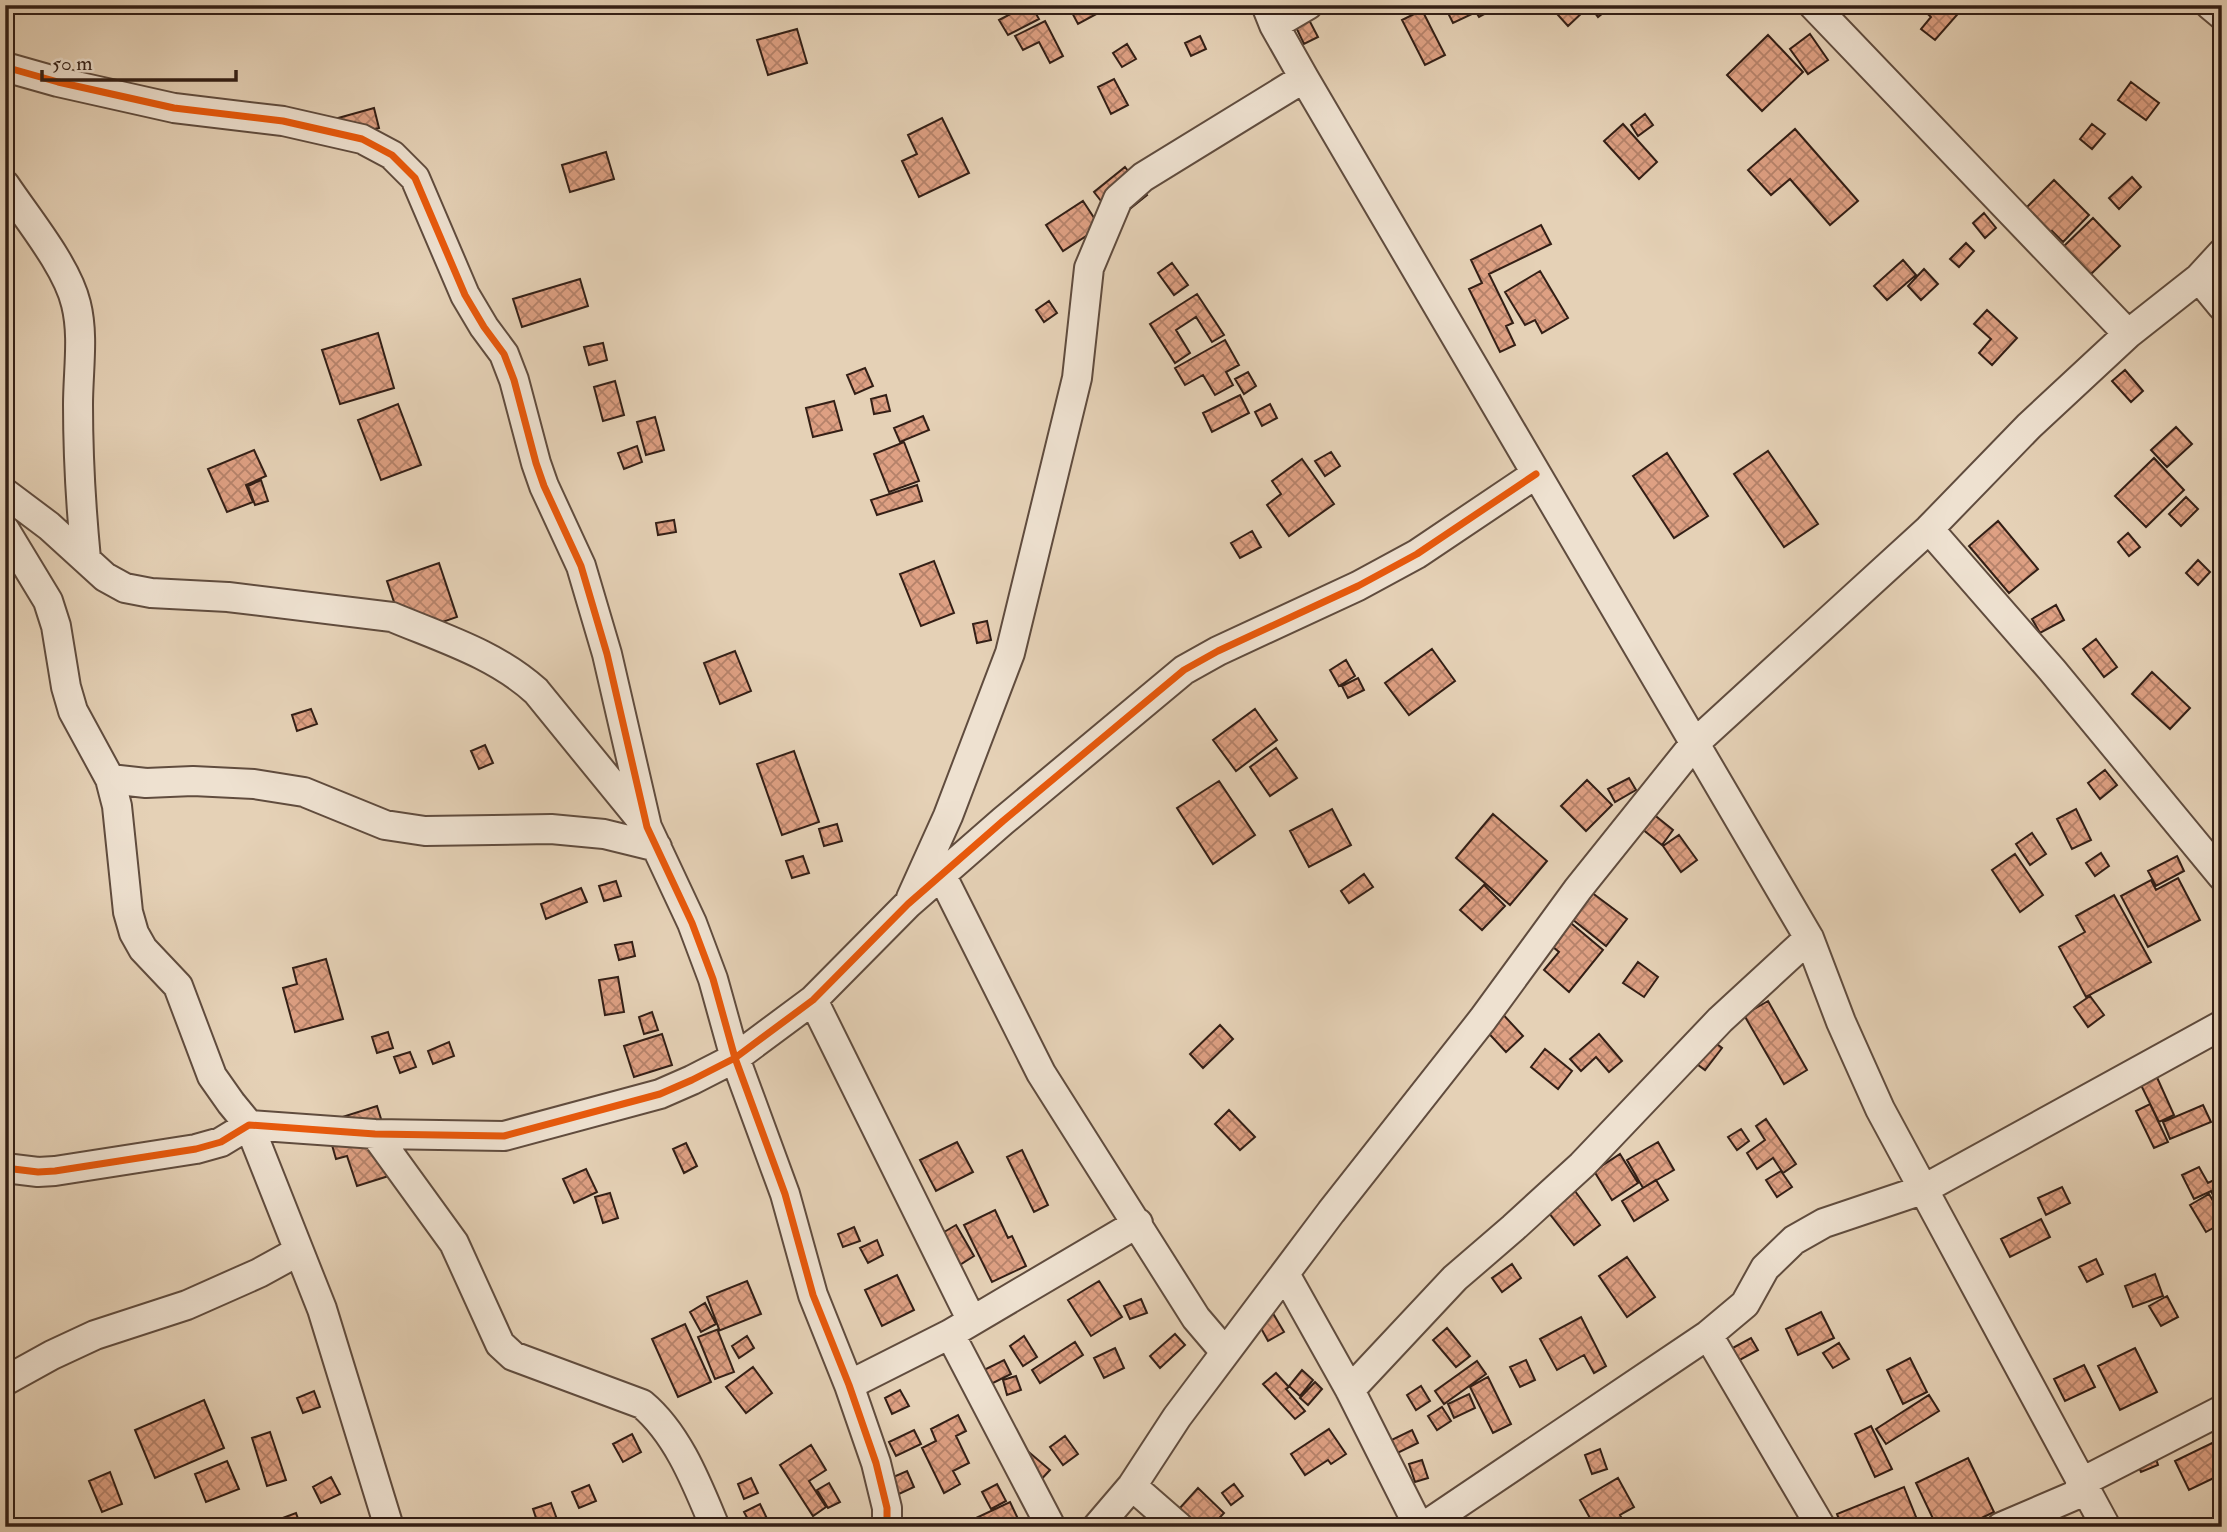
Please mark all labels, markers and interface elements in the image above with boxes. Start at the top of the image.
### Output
scale bar [42,38,236,82]
text: 50 m [52,50,93,77]

